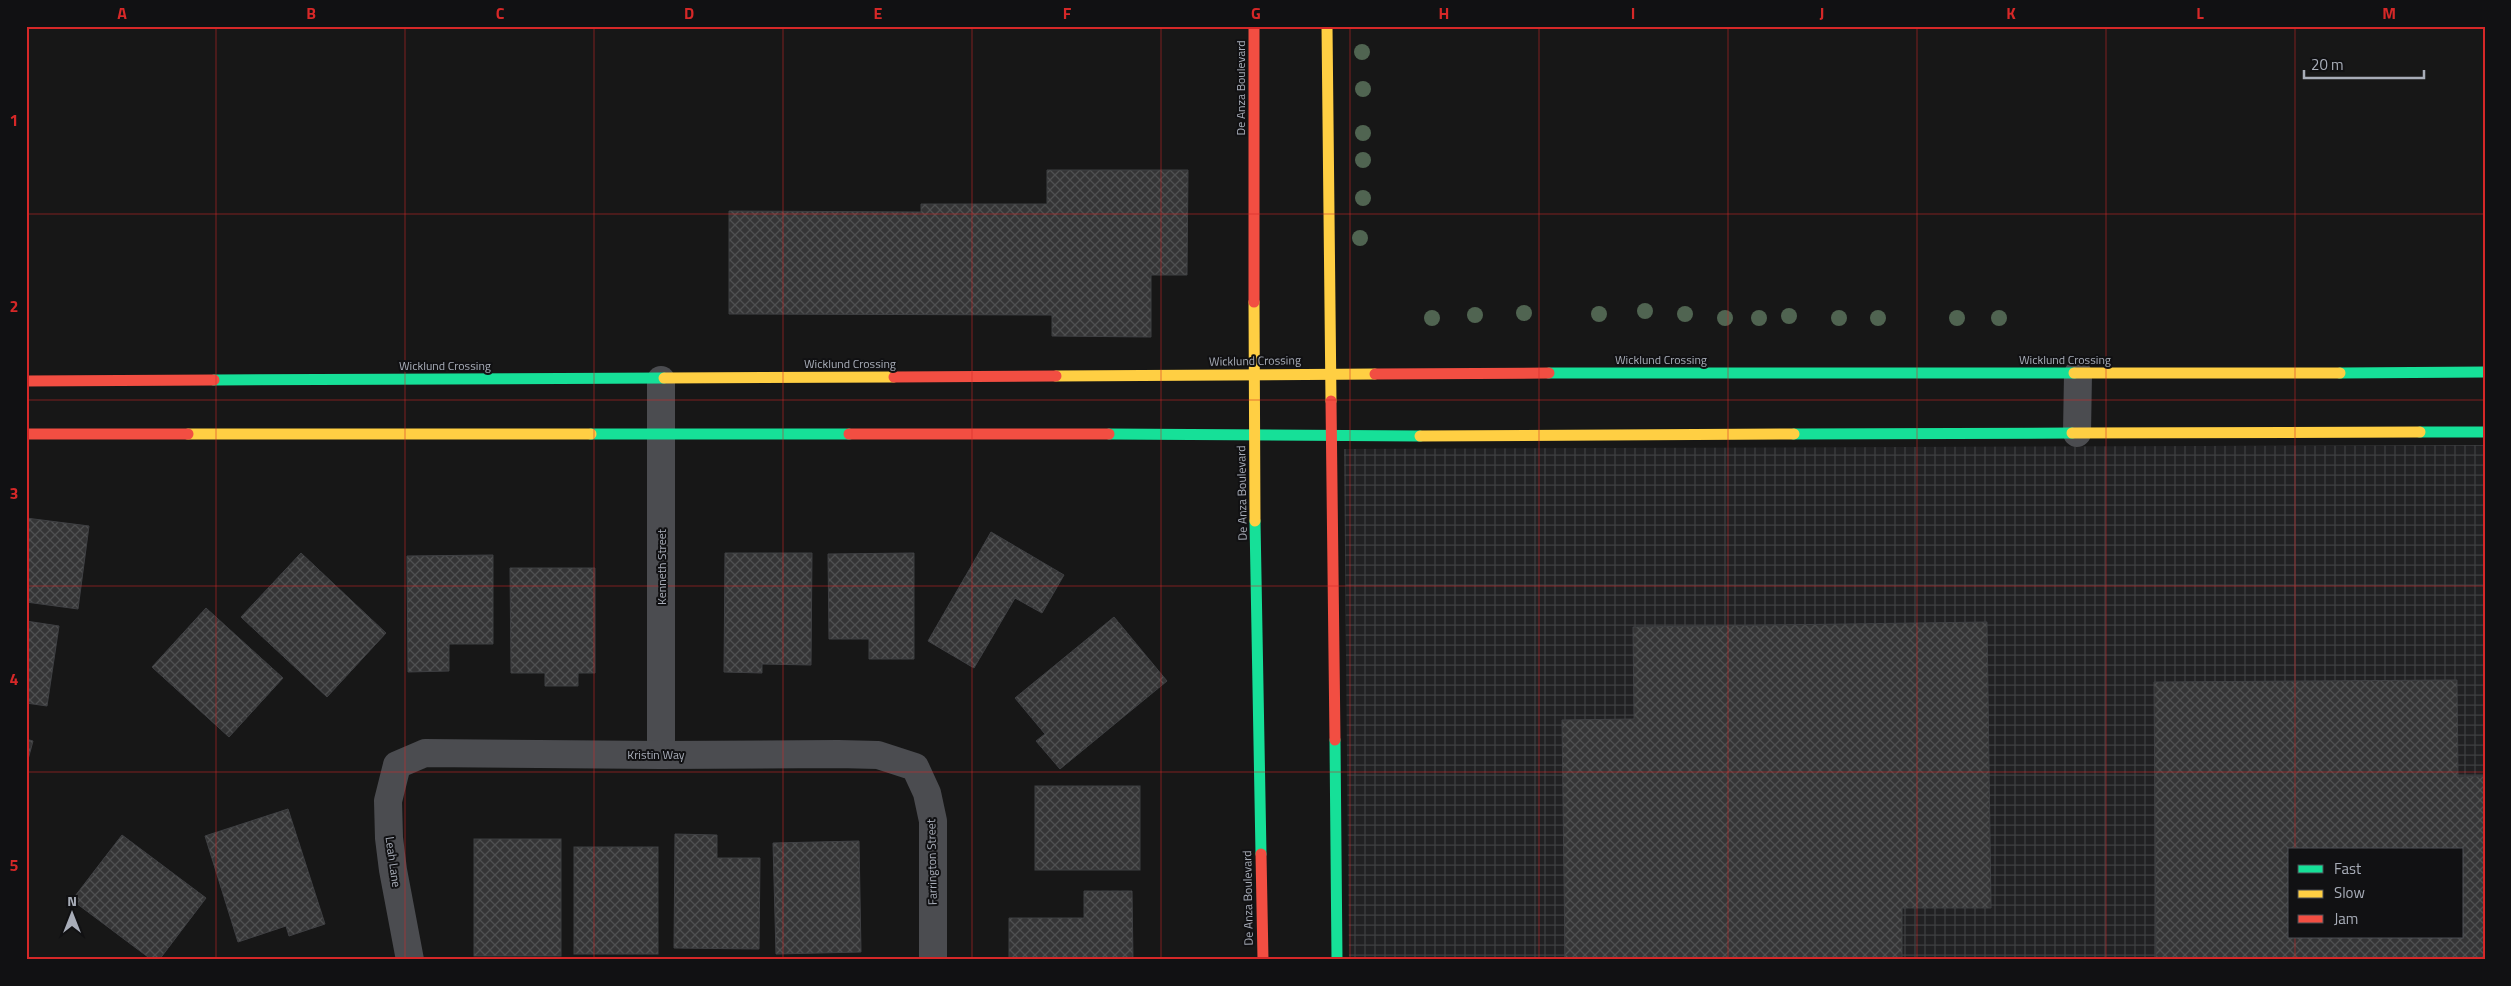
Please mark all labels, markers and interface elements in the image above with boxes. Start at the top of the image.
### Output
text: A [117,1,127,25]
text: B [306,1,316,25]
text: C [496,1,505,25]
text: D [684,1,694,25]
text: E [874,1,883,25]
text: F [1063,1,1072,25]
text: G [1251,1,1261,25]
text: H [1439,1,1449,25]
text: I [1631,1,1635,25]
text: J [1820,1,1824,25]
text: K [2006,1,2016,25]
text: L [2196,1,2204,25]
text: M [2382,1,2396,25]
street label: De Anza Boulevard [1231,40,1250,136]
scale bar [2304,48,2424,80]
text: 20 m [2311,53,2344,76]
text: 1 [10,108,18,132]
text: 2 [10,294,18,318]
street label: Wicklund Crossing [1209,350,1301,371]
street label: Wicklund Crossing [1615,350,1707,369]
street label: Wicklund Crossing [2019,350,2111,369]
street label: Wicklund Crossing [804,354,896,373]
street label: Wicklund Crossing [399,356,491,375]
street label: De Anza Boulevard [1231,445,1252,541]
text: 3 [10,481,18,505]
street label: Kenneth Street [652,528,671,605]
text: 4 [10,667,19,691]
street label: Kristin Way [627,745,685,764]
street label: Farrington Street [921,818,942,905]
street label: Leah Lane [381,835,406,889]
legend [2288,848,2464,938]
street label: De Anza Boulevard [1237,850,1258,946]
text: 5 [10,853,19,877]
text: Fast [2334,857,2362,880]
text: Slow [2334,881,2365,904]
north arrow [48,888,98,938]
text: N [67,890,77,911]
text: Jam [2334,907,2358,930]

